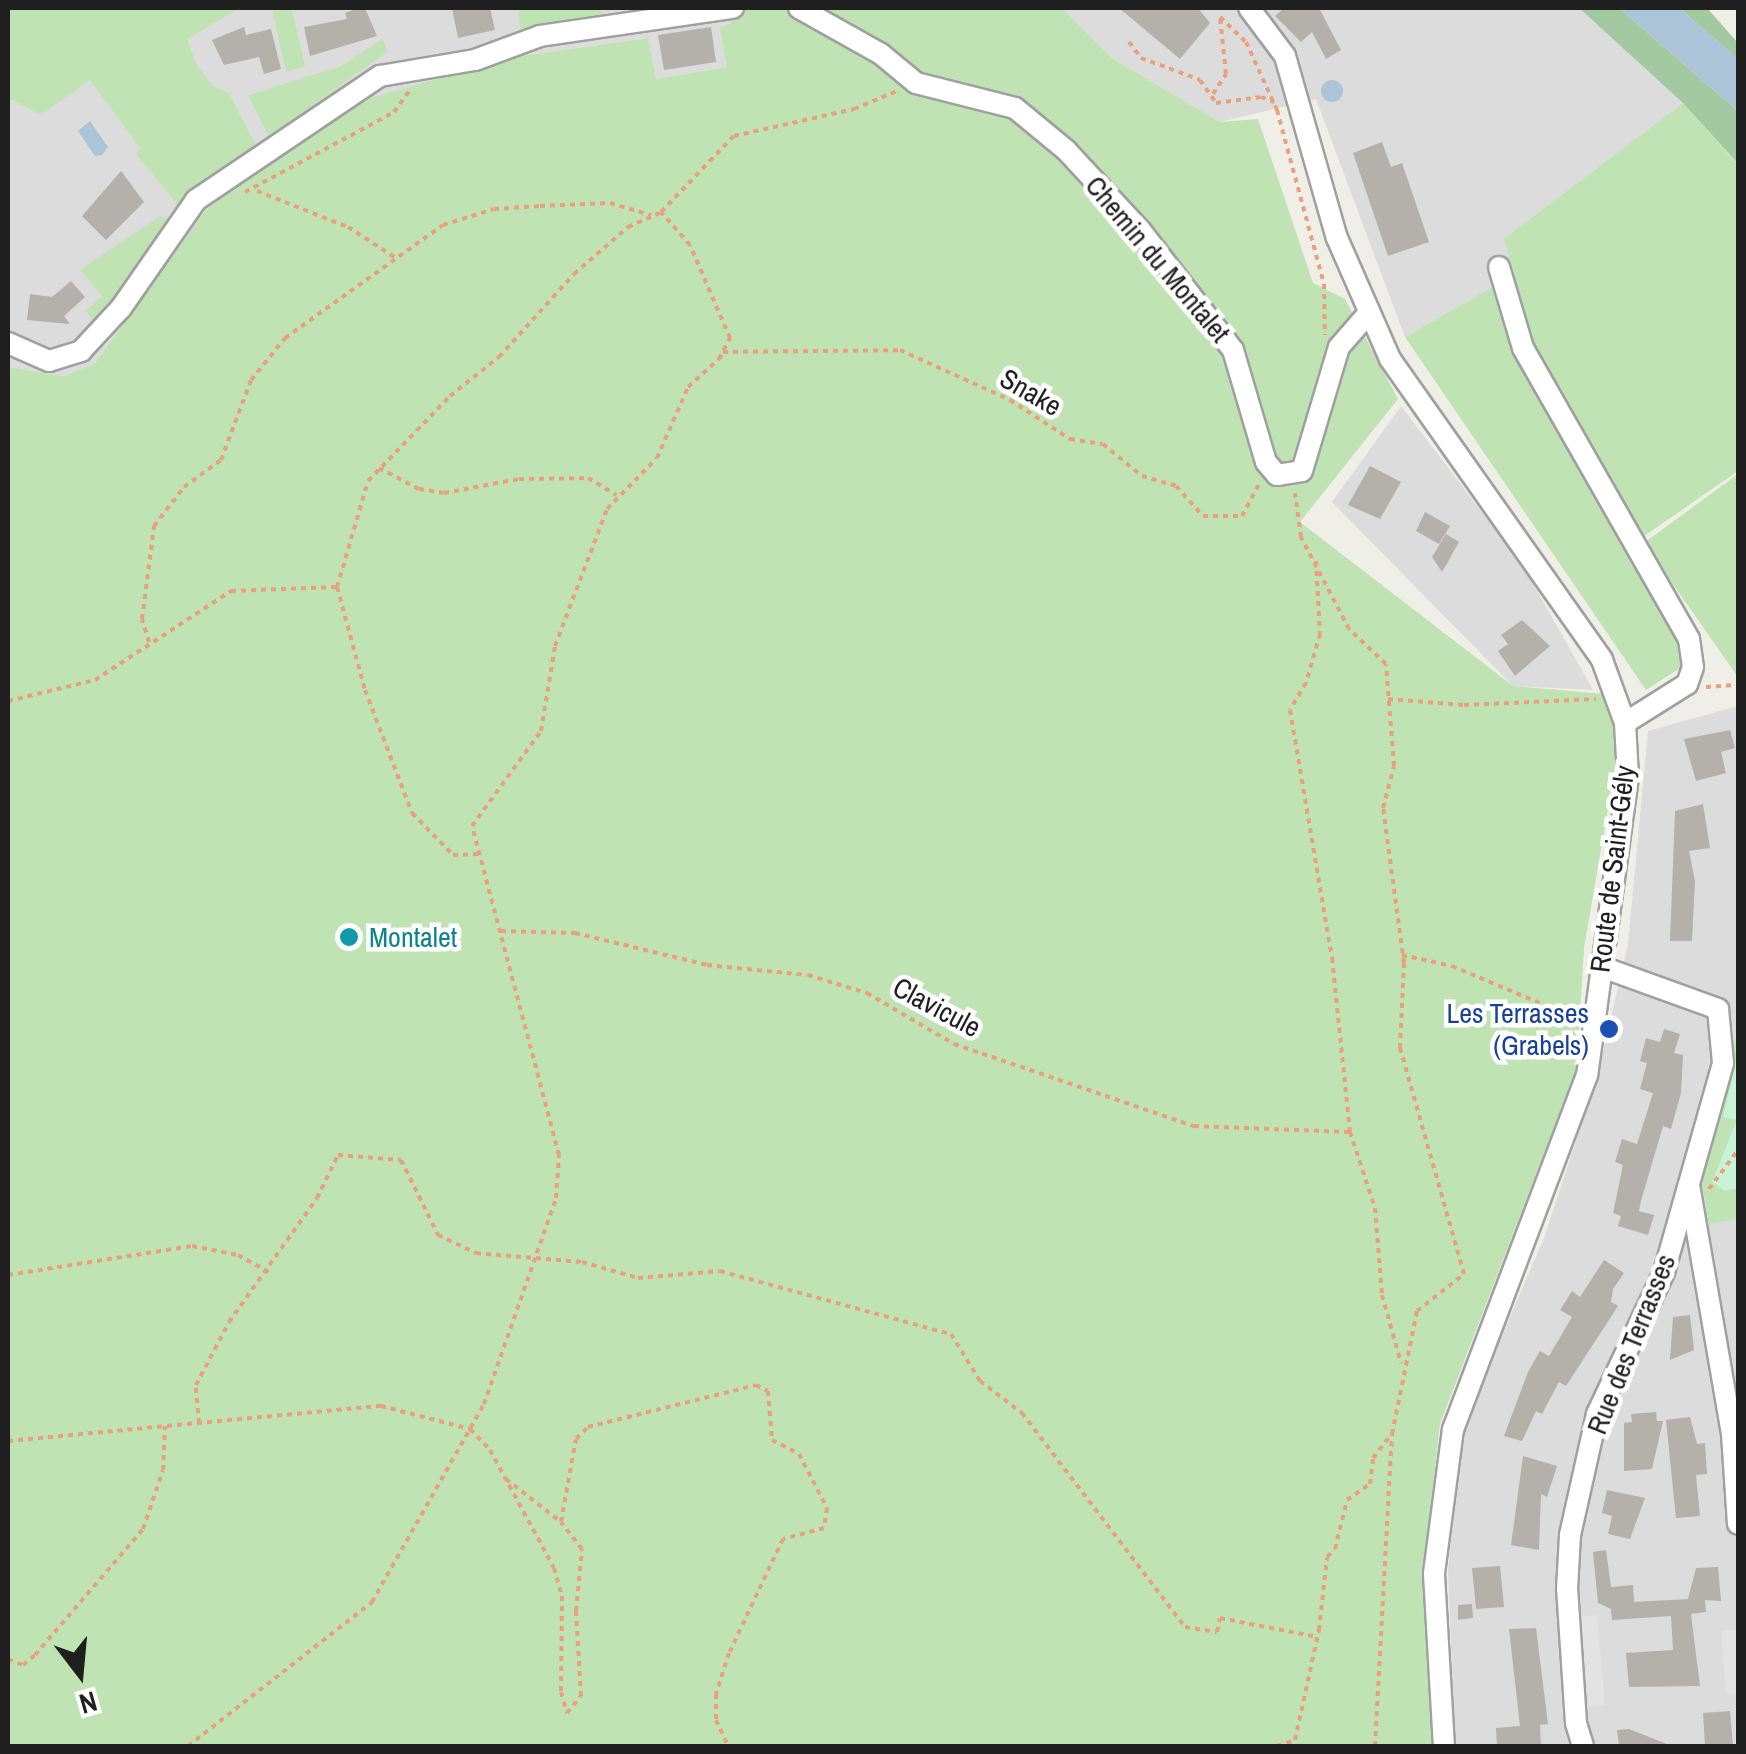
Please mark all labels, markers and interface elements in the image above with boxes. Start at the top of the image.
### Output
street label: Chemin du Montalet [1079,169,1237,349]
street label: Snake [994,361,1068,423]
street label: Route de Saint-Gély [1583,764,1641,974]
place label: Montalet [369,920,457,954]
marker: Montalet [338,926,360,948]
street label: Clavicule [887,970,987,1044]
place label: Les Terrasses (Grabels) [1446,996,1589,1062]
marker: Les Terrasses (Grabels) [1598,1018,1620,1040]
street label: Rue des Terrasses [1580,1249,1682,1439]
north arrow [30,1624,130,1724]
text: N [75,1682,101,1723]

